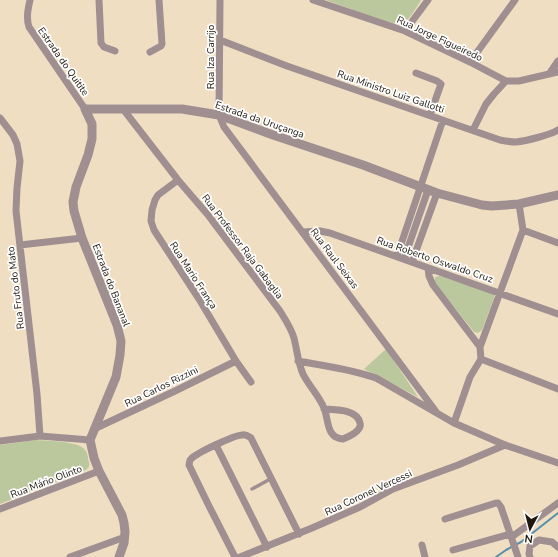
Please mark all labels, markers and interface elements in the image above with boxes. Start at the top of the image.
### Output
street label: Rua Jorge Figueiredo [394,13,485,65]
street label: Rua Iza Carrijo [204,24,218,89]
street label: Estrada do Quitite [34,25,92,99]
street label: Rua Ministro Luiz Gallotti [335,67,446,117]
street label: Estrada da Uruçanga [213,98,306,142]
street label: Rua Professor Raja Gabaglia [198,191,286,302]
street label: Rua Raul Seixas [307,225,362,292]
street label: Rua Roberto Oswaldo Cruz [375,233,495,287]
street label: Rua Mario França [166,239,220,312]
street label: Estrada do Bananal [89,242,133,329]
street label: Rua Fruto do Mato [4,245,28,330]
street label: Rua Carlos Rizzini [122,363,200,411]
street label: Rua Mário Olinto [9,462,85,502]
street label: Rua Coronel Vercessi [323,467,414,519]
north arrow [510,509,550,549]
text: N [524,530,534,546]

